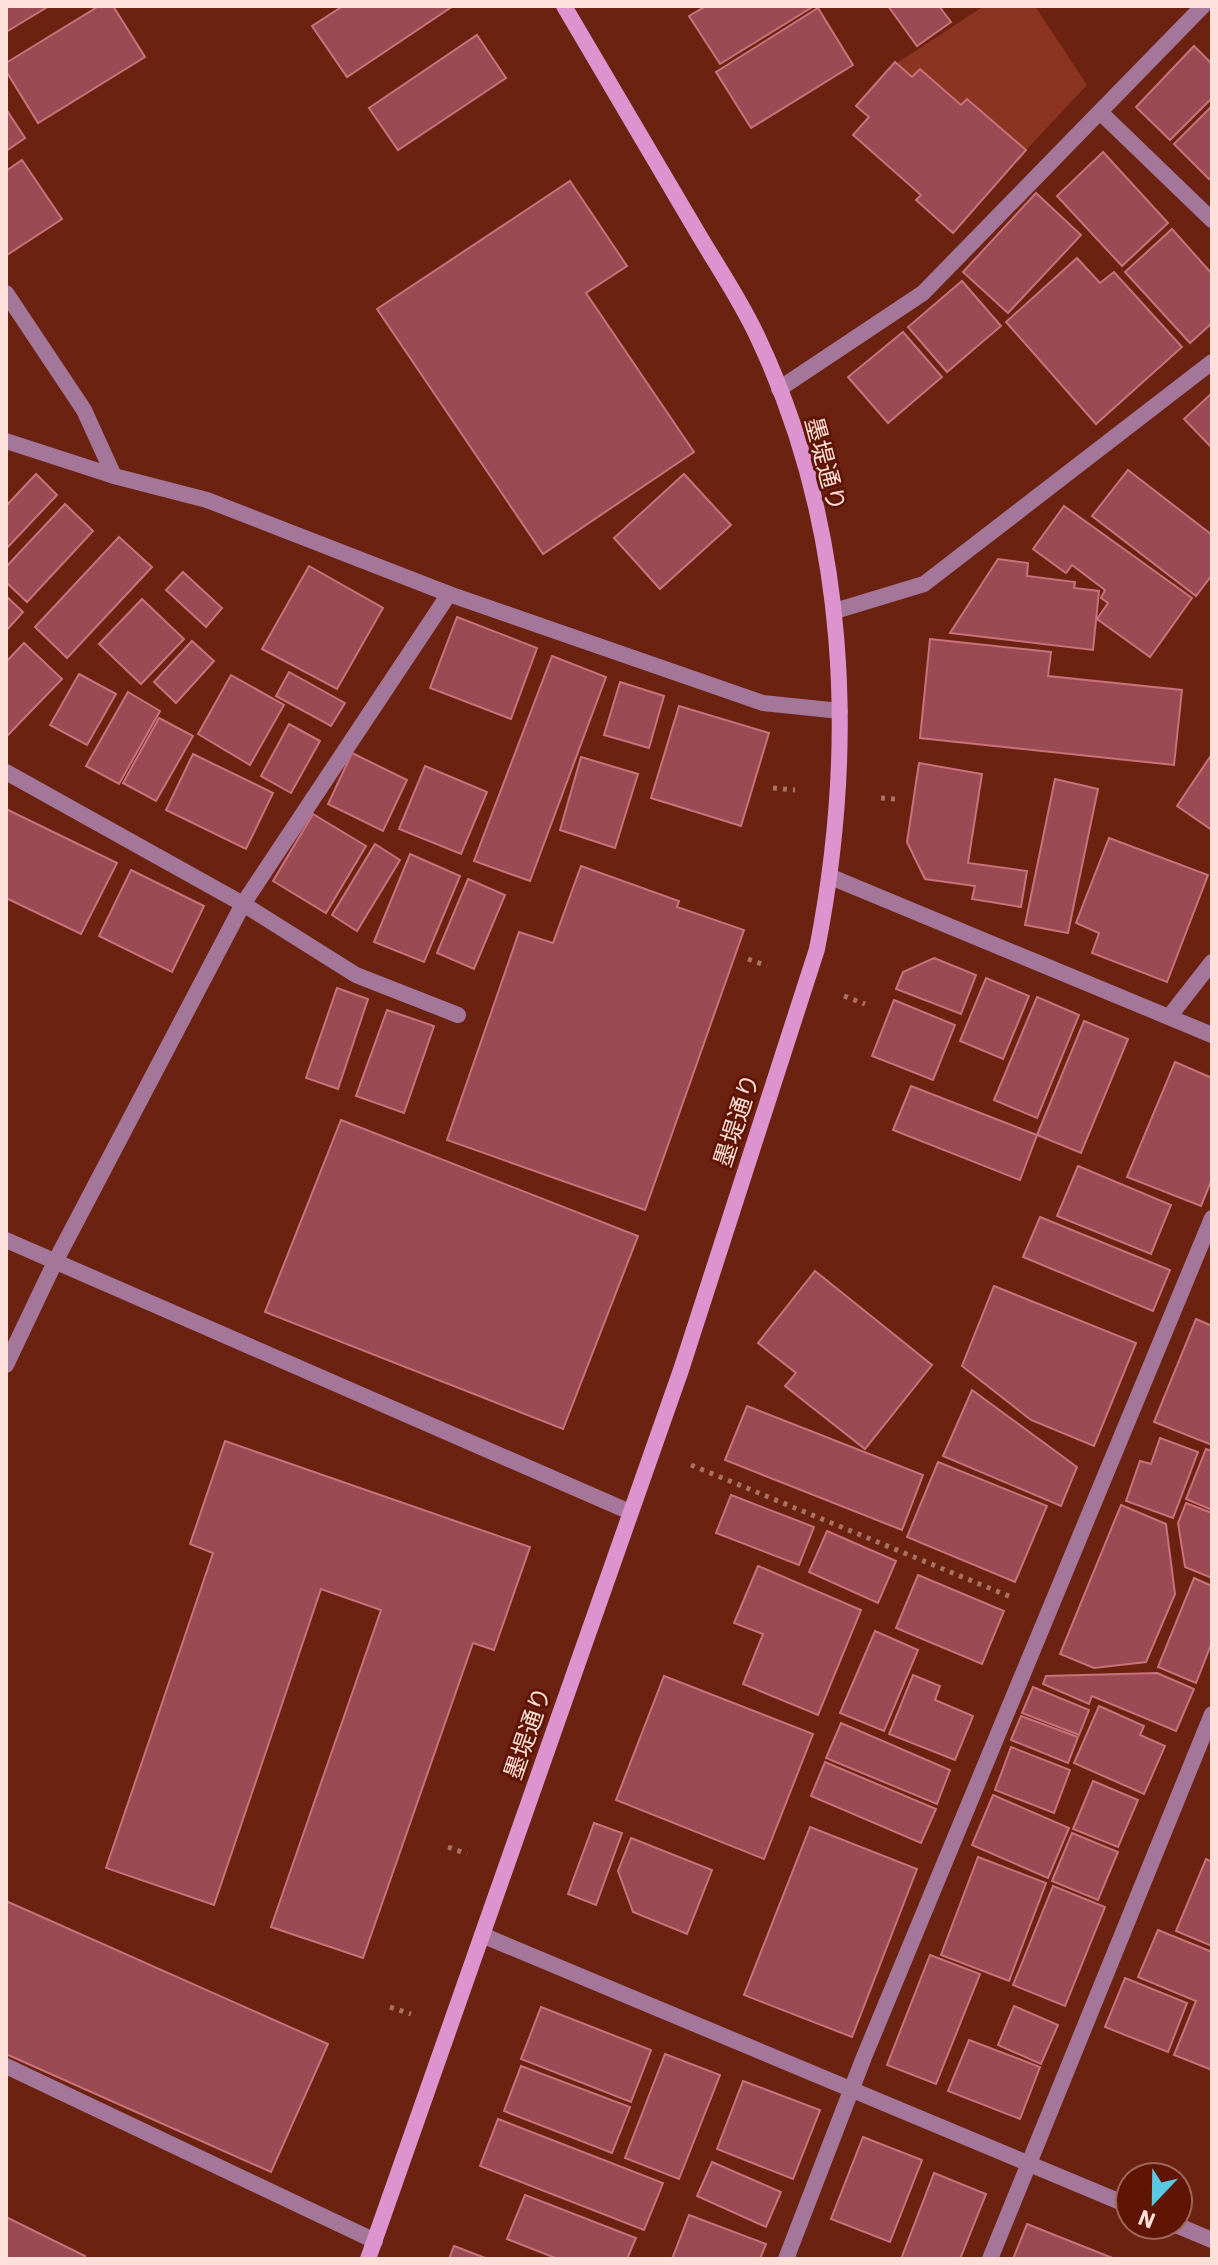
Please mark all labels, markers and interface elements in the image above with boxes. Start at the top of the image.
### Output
street label: 墨堤通り [798,413,854,515]
street label: 墨堤通り [706,1069,766,1171]
street label: 墨堤通り [496,1682,558,1784]
north arrow [1114,2161,1194,2241]
text: N [1134,2204,1159,2236]

